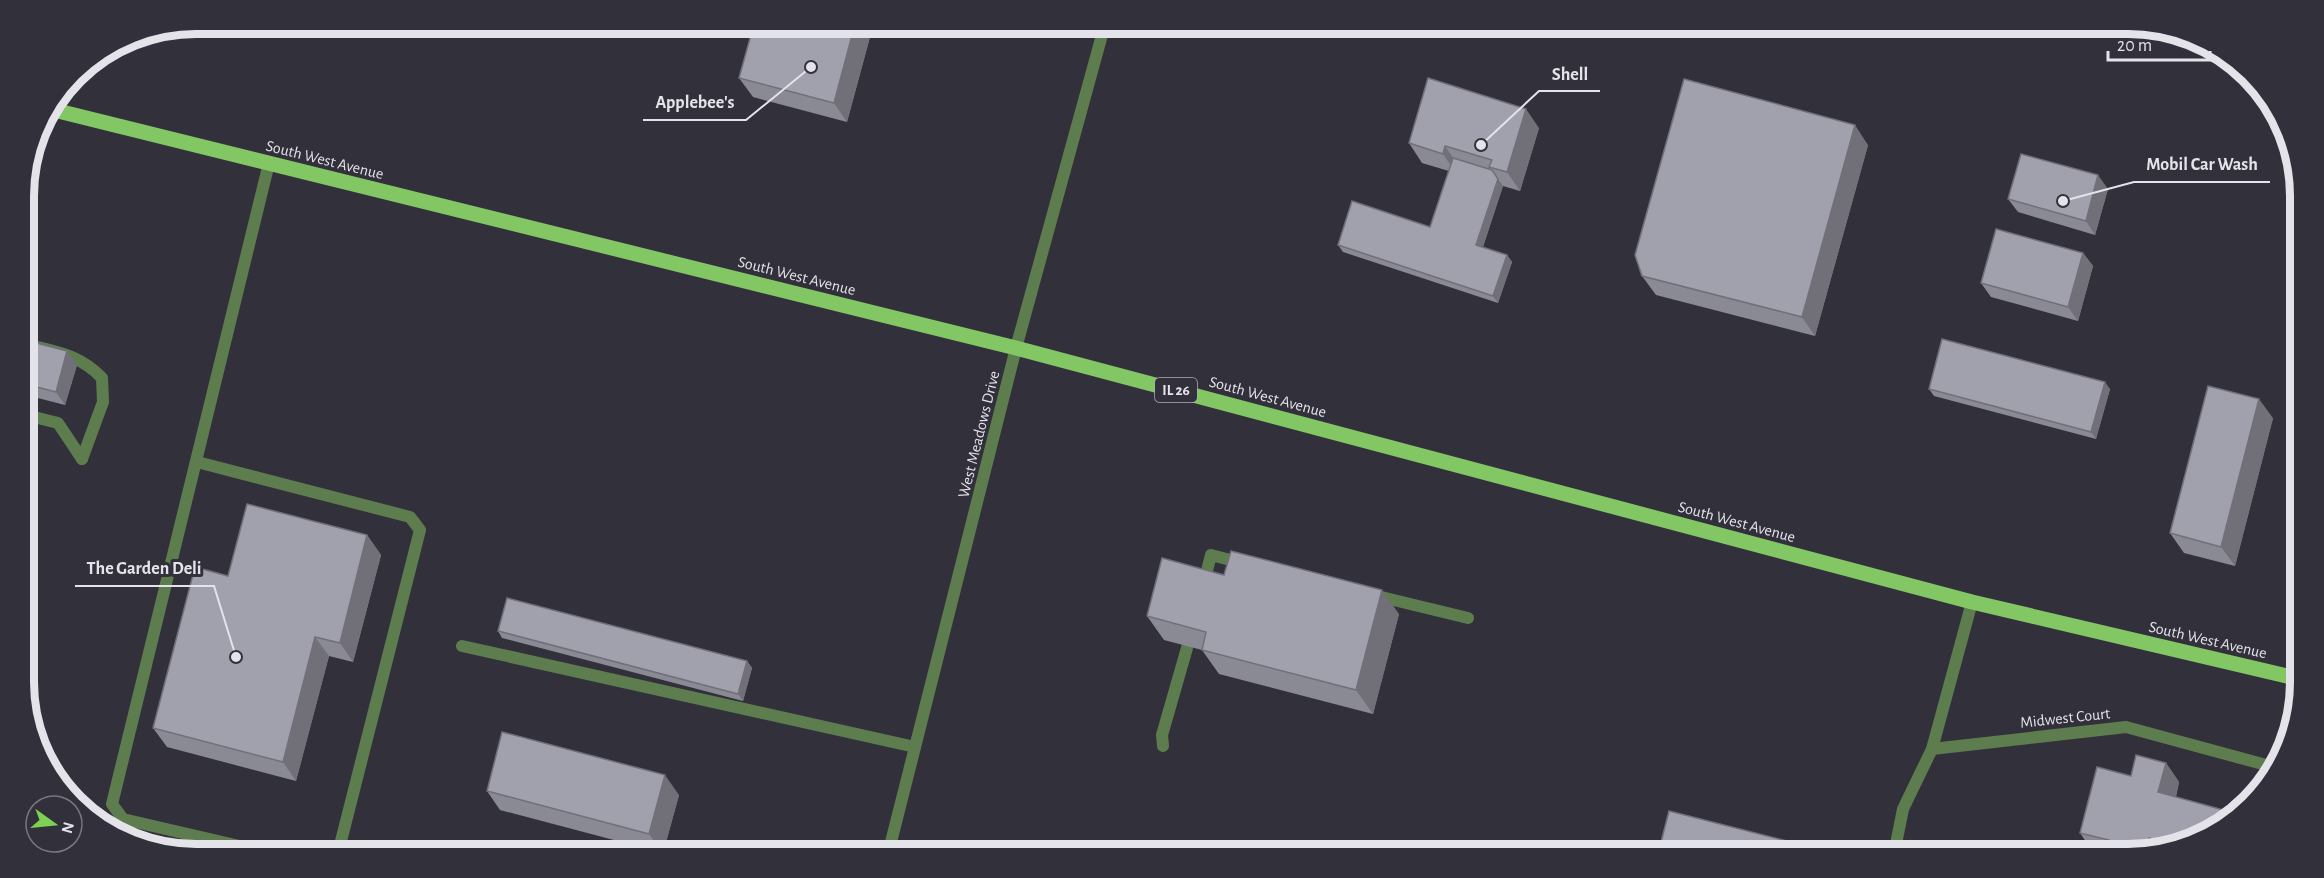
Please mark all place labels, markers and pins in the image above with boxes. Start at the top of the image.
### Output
callout: Shell [1539,55,1600,91]
callout: Applebee's [643,84,746,120]
callout: Mobil Car Wash [2134,146,2270,182]
callout: The Garden Deli [75,550,214,586]

